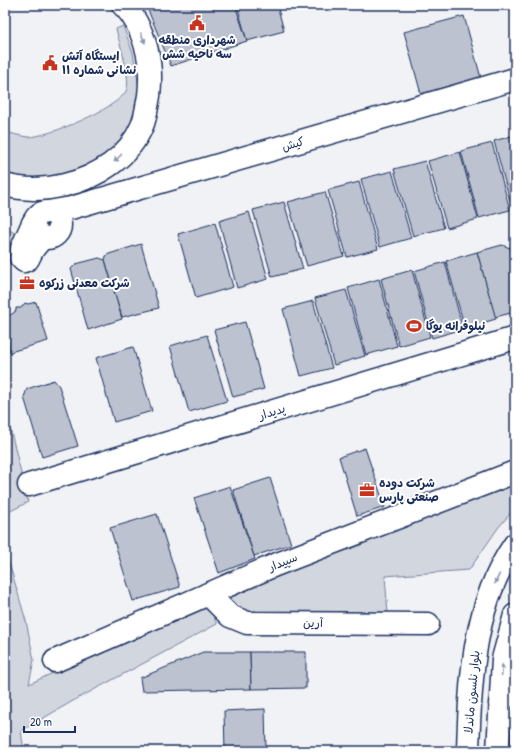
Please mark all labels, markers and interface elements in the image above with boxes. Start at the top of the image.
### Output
public building icon: شهرداری منطقه سه ناحیه شش [188,14,206,32]
place label: شهرداری منطقه سه ناحیه شش [159,31,235,62]
one-way arrow [139,32,146,44]
place label: ایستگاه آتش نشانی شماره ۱۱ [62,47,136,78]
public building icon: ایستگاه آتش نشانی شماره ۱۱ [41,54,59,72]
street label: کیش [280,132,306,155]
one-way arrow [113,153,123,163]
office icon: شرکت معدنی زرکوه [18,274,36,292]
place label: شرکت معدنی زرکوه [39,274,130,291]
sports icon: نیلوفرانه یوگا [405,317,423,335]
place label: نیلوفرانه یوگا [426,317,485,334]
street label: پدیدار [255,399,287,424]
place label: شرکت دوده صنعتی پارس [379,474,439,505]
office icon: شرکت دوده صنعتی پارس [358,481,376,499]
street label: سپیدار [265,548,300,575]
one-way arrow [493,573,500,585]
street label: آرین [303,614,324,631]
street label: بلوار نلسون ماندلا [459,650,484,734]
one-way arrow [499,664,506,676]
scale bar [24,708,75,734]
text: 20 m [30,713,52,730]

